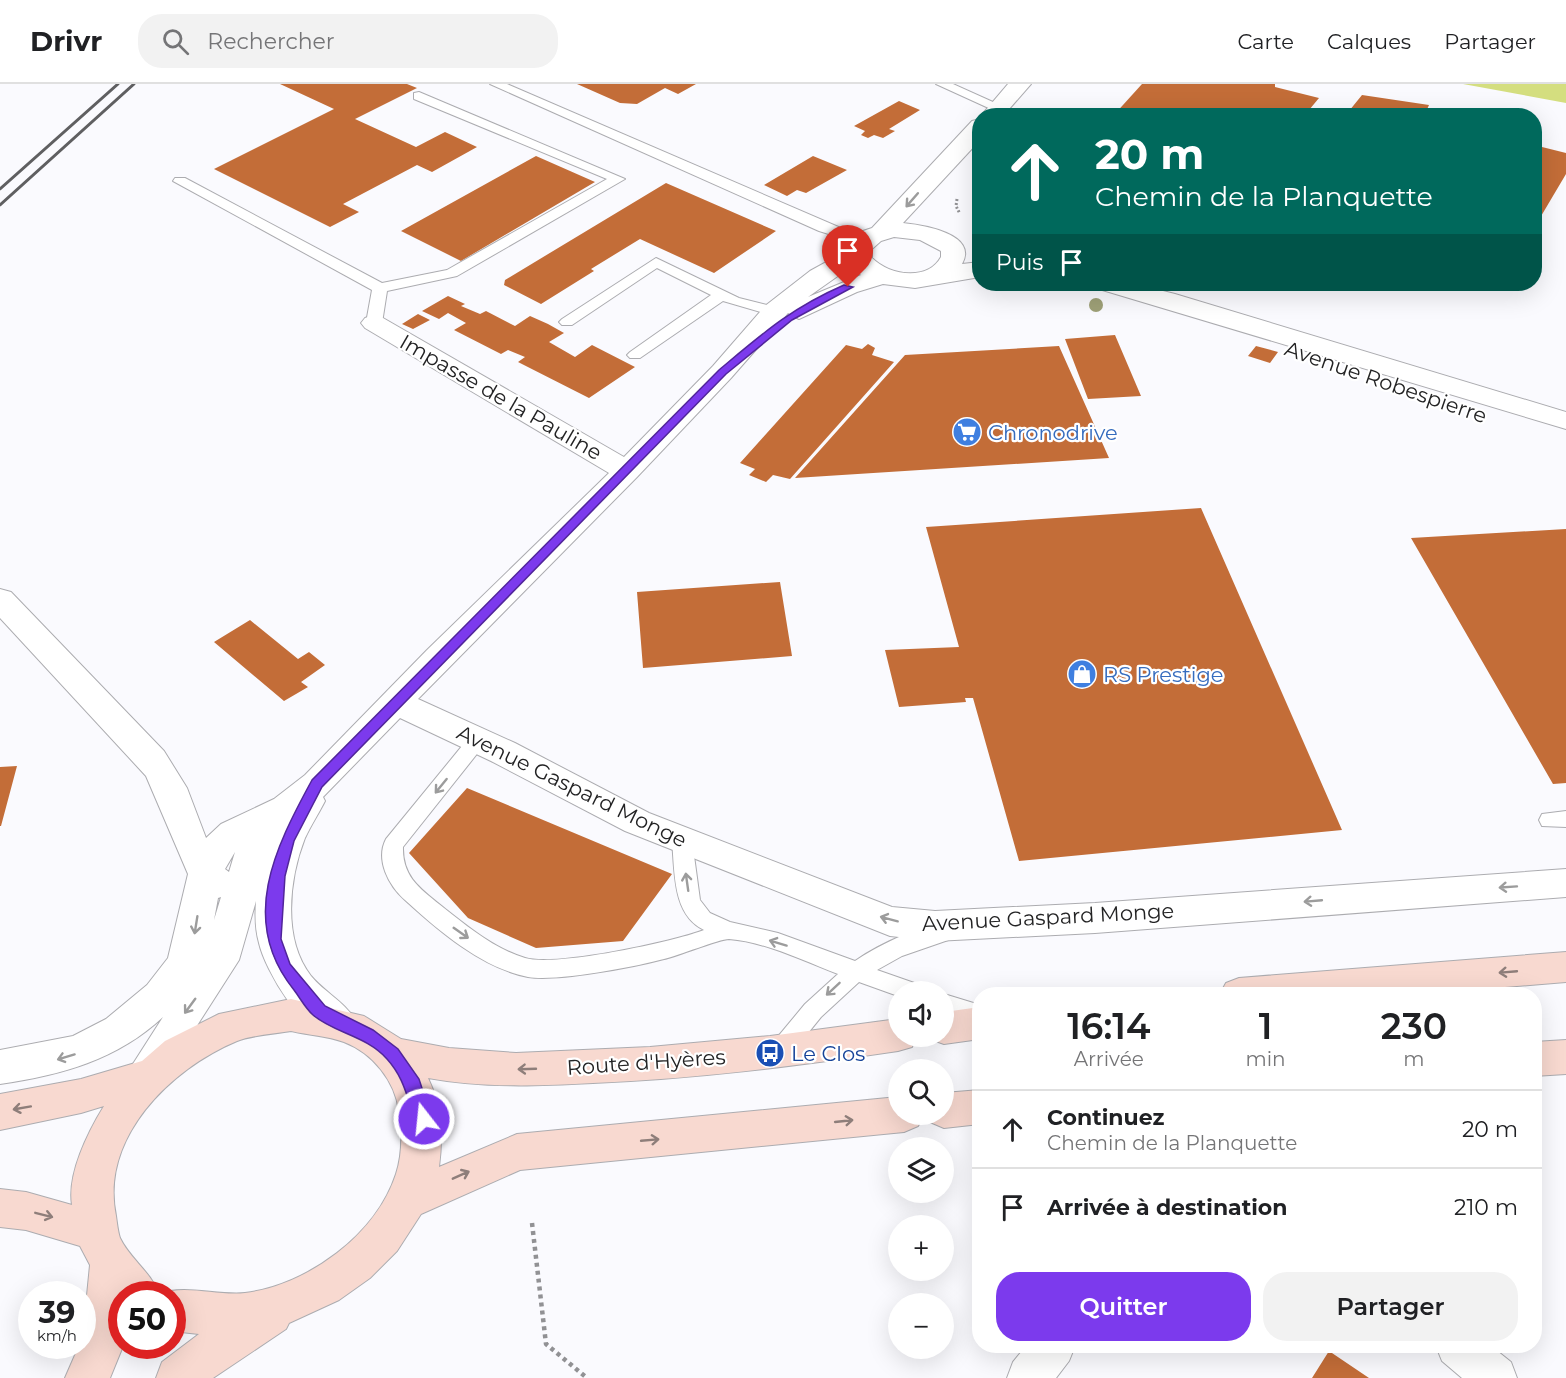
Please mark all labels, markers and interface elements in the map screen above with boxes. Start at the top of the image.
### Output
search box [138,14,558,68]
text: Drivr [30,24,102,58]
icon: search [159,25,192,58]
text: Rechercher [207,28,335,55]
text: Carte [1237,29,1294,54]
text: Calques [1327,29,1411,54]
text: Partager [1444,29,1536,54]
text: 20 m [1095,128,1204,180]
icon: ahead [996,132,1074,210]
text: Chemin de la Planquette [1095,180,1433,213]
one-way arrow [905,192,919,207]
pin [822,225,873,287]
icon: arrive [831,234,864,267]
icon: arrive [1055,246,1088,279]
text: Puis [996,249,1043,276]
street label: Impasse de la Pauline [395,329,607,465]
street label: Avenue Robespierre [1282,336,1490,428]
supermarket icon: Chronodrive [951,416,983,448]
place label: Chronodrive [988,420,1118,445]
shop icon: RS Prestige [1066,658,1098,690]
place label: RS Prestige [1103,662,1224,687]
street label: Avenue Gaspard Monge [453,719,691,853]
one-way arrow [434,778,448,793]
one-way arrow [681,872,692,892]
one-way arrow [1498,882,1518,893]
one-way arrow [1304,896,1324,907]
street label: Avenue Gaspard Monge [921,898,1175,936]
one-way arrow [880,913,899,925]
one-way arrow [190,915,201,935]
one-way arrow [452,927,468,939]
one-way arrow [769,937,788,948]
one-way arrow [1498,967,1518,978]
map controls [888,981,954,1359]
button: sound [888,981,954,1047]
one-way arrow [826,982,841,996]
one-way arrow [184,998,196,1014]
text: 16:14 [1067,1004,1150,1048]
text: 1 [1259,1004,1272,1048]
text: 230 [1381,1004,1447,1048]
bus stop icon: Le Clos [754,1037,786,1069]
place label: Le Clos [791,1041,865,1066]
street label: Route d'Hyères [566,1044,726,1080]
text: Arrivée [1074,1047,1144,1071]
text: min [1245,1047,1286,1071]
text: m [1403,1047,1424,1071]
one-way arrow [57,1052,76,1063]
button: search [888,1059,954,1125]
one-way arrow [517,1064,537,1075]
position arrow [392,1087,456,1151]
one-way arrow [12,1103,32,1114]
text: Continuez [1047,1104,1164,1131]
icon: ahead [996,1113,1029,1146]
one-way arrow [834,1115,854,1126]
text: 20 m [1462,1116,1518,1143]
text: Chemin de la Planquette [1047,1131,1297,1155]
one-way arrow [640,1134,660,1145]
button: layers [888,1137,954,1203]
one-way arrow [451,1169,469,1181]
icon: arrive [996,1191,1029,1224]
text: Arrivée à destination [1047,1194,1287,1221]
text: 210 m [1454,1194,1518,1221]
one-way arrow [34,1210,53,1222]
button: + [888,1215,954,1281]
button: Quitter [996,1272,1251,1341]
button: Partager [1263,1272,1518,1341]
speed limit sign: 50 [108,1281,186,1359]
button: − [888,1293,954,1359]
text: 39 [39,1294,75,1331]
text: km/h [37,1326,77,1345]

